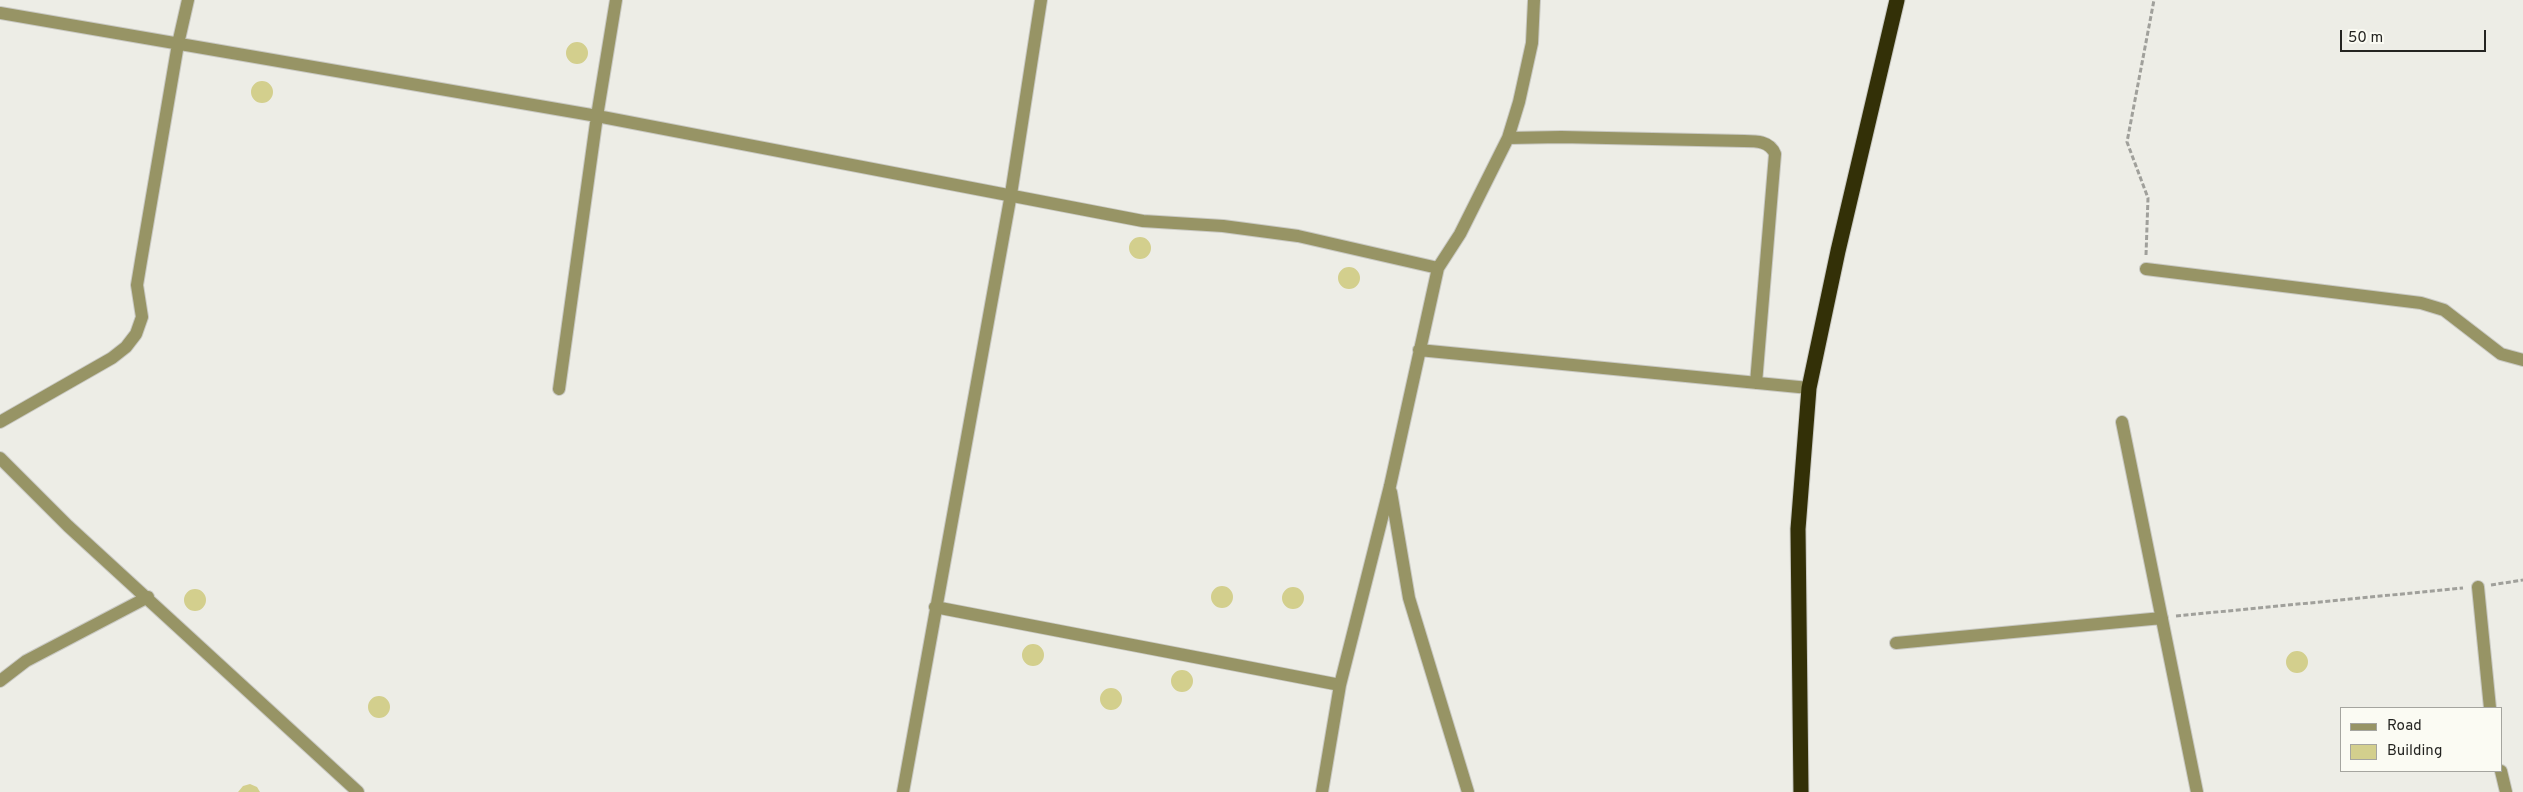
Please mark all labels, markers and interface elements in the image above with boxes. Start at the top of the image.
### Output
scale bar [2343,20,2489,52]
text: 50 m [2348,29,2383,48]
legend [2340,707,2503,772]
text: Road [2387,717,2422,736]
text: Building [2387,742,2442,761]

